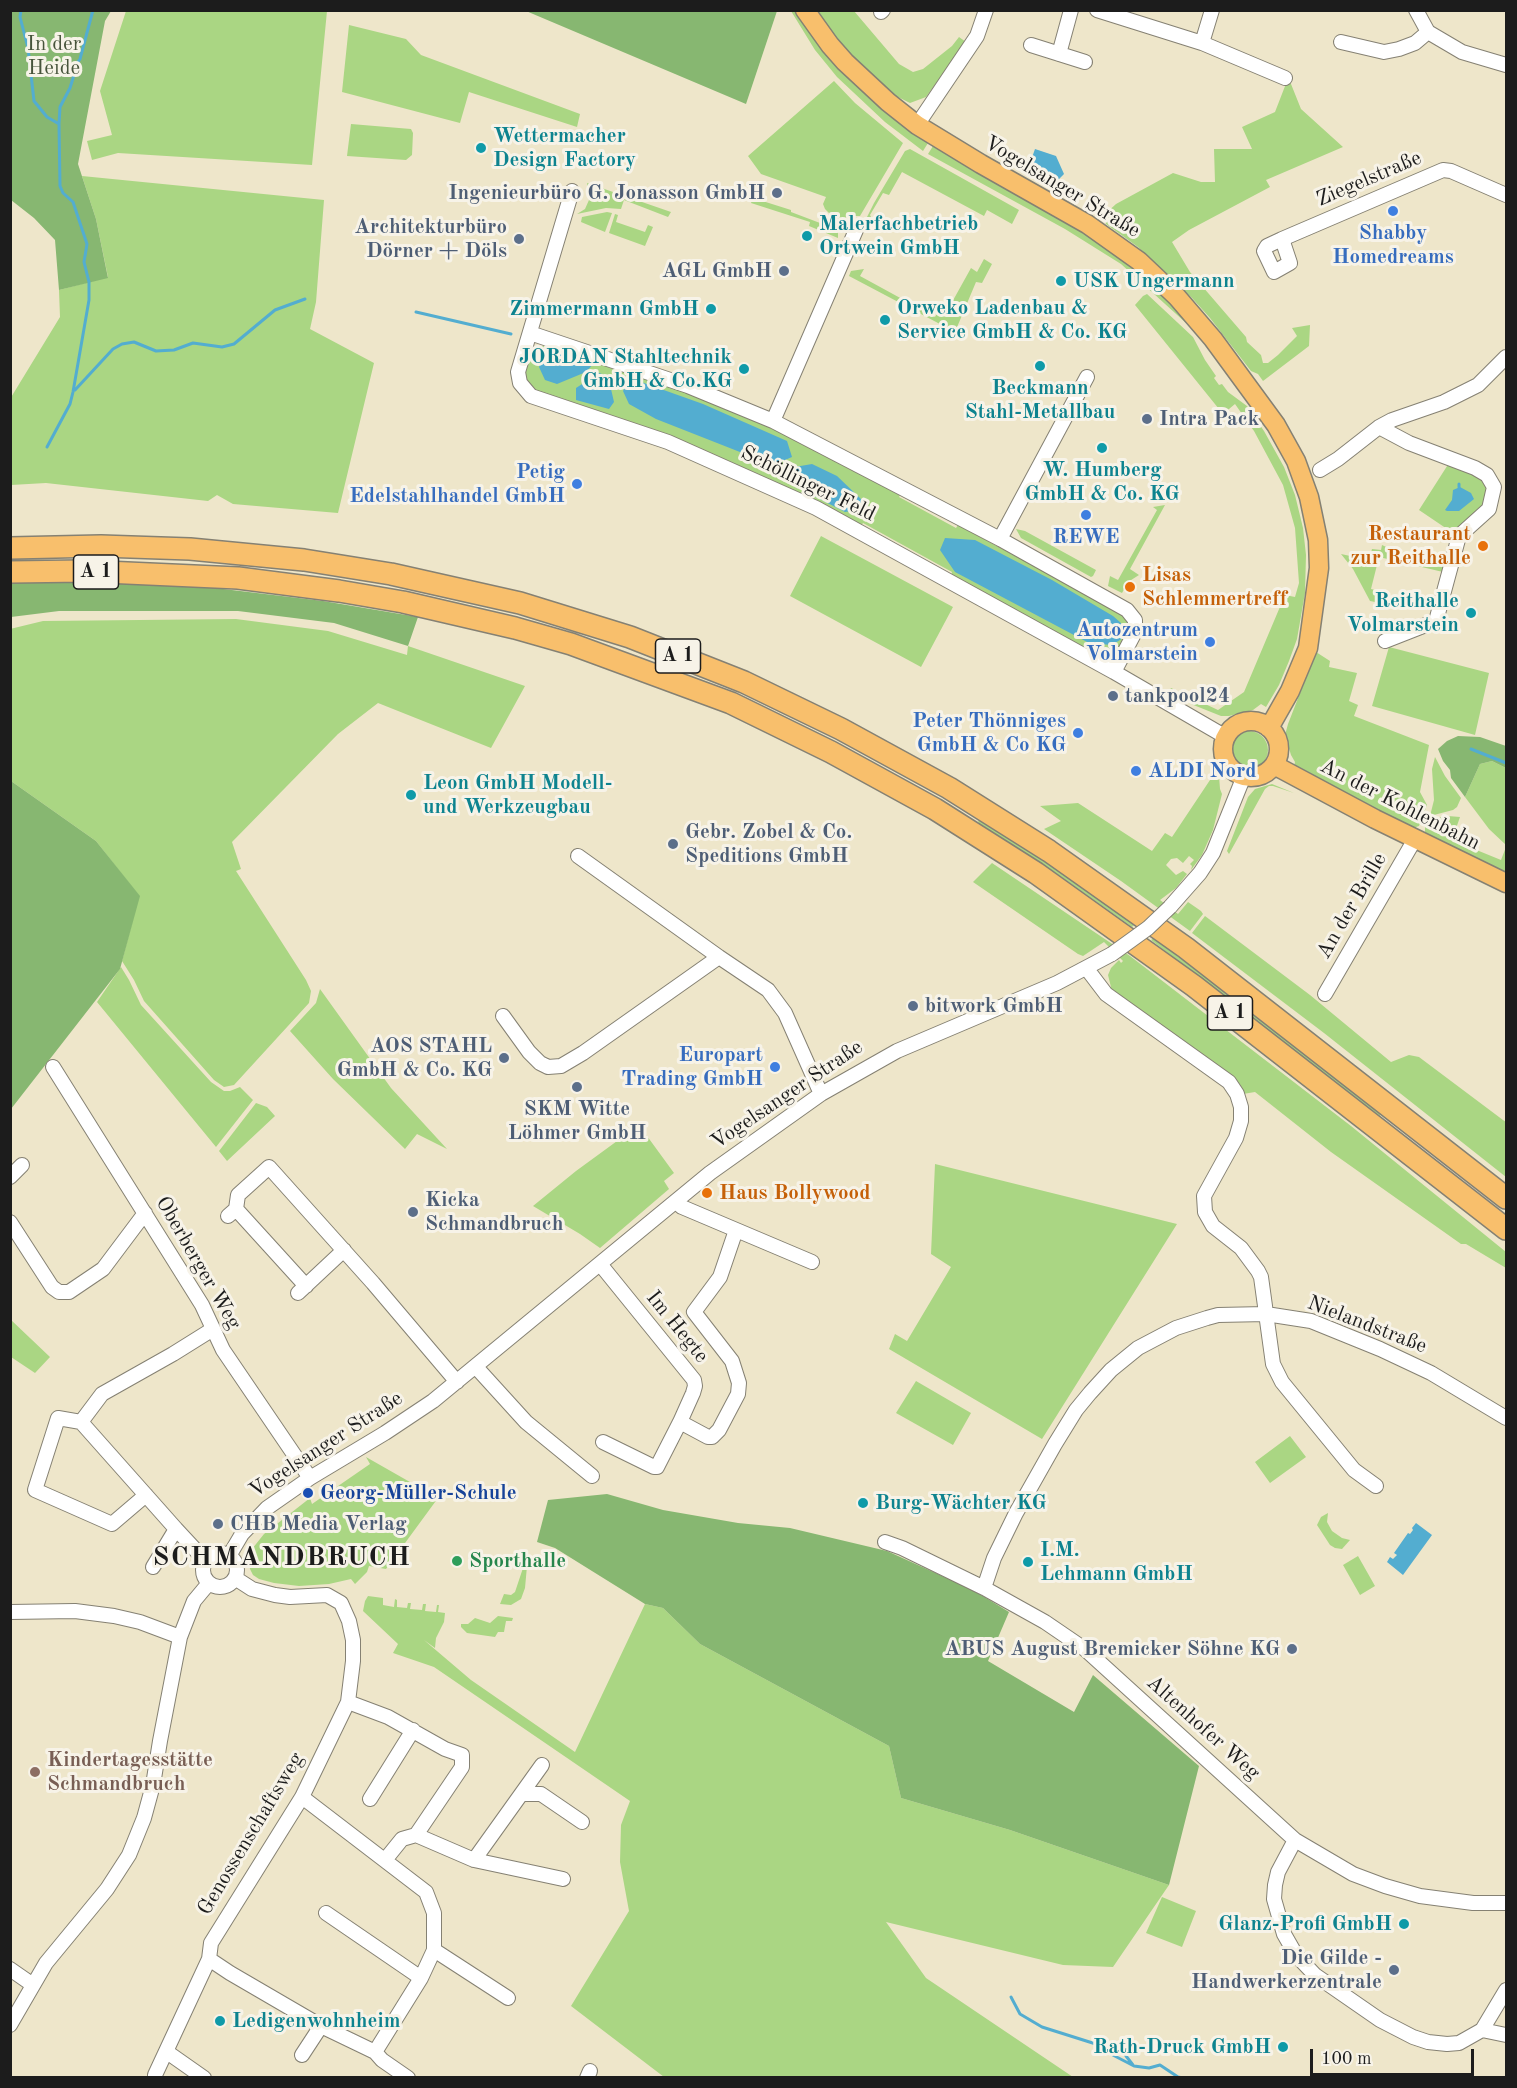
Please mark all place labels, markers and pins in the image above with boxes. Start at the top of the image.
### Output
place label: Wettermacher Design Factory [493,123,636,173]
marker: Wettermacher Design Factory [474,141,488,155]
place label: Ingenieurbüro G. Jonasson GmbH [448,180,765,206]
marker: Ingenieurbüro G. Jonasson GmbH [770,186,784,200]
marker: Shabby Homedreams [1386,204,1400,218]
place label: Malerfachbetrieb Ortwein GmbH [819,211,978,261]
place label: Architekturbüro Dörner + Döls [354,214,507,264]
place label: Shabby Homedreams [1332,220,1454,270]
marker: Malerfachbetrieb Ortwein GmbH [800,229,814,243]
marker: Architekturbüro Dörner + Döls [512,232,526,246]
place label: AGL GmbH [662,258,772,284]
marker: AGL GmbH [777,264,791,278]
place label: USK Ungermann [1073,268,1235,294]
marker: USK Ungermann [1054,274,1068,288]
place label: Orweko Ladenbau & Service GmbH & Co. KG [897,295,1127,345]
place label: Zimmermann GmbH [509,296,699,322]
marker: Zimmermann GmbH [704,302,718,316]
marker: Orweko Ladenbau & Service GmbH & Co. KG [878,313,892,327]
place label: JORDAN Stahltechnik GmbH & Co.KG [519,344,732,394]
marker: Beckmann Stahl-Metallbau [1033,359,1047,373]
marker: JORDAN Stahltechnik GmbH & Co.KG [737,362,751,376]
place label: Beckmann Stahl-Metallbau [965,375,1115,425]
place label: Intra Pack [1159,406,1259,432]
marker: Intra Pack [1140,412,1154,426]
marker: W. Humberg GmbH & Co. KG [1095,441,1109,455]
place label: W. Humberg GmbH & Co. KG [1024,457,1180,507]
place label: Petig Edelstahlhandel GmbH [349,459,565,509]
marker: Petig Edelstahlhandel GmbH [570,477,584,491]
marker: REWE [1079,508,1093,522]
place label: Restaurant zur Reithalle [1350,521,1471,571]
place label: REWE [1053,524,1119,550]
marker: Restaurant zur Reithalle [1476,539,1490,553]
place label: Lisas Schlemmertreff [1142,562,1287,612]
marker: Lisas Schlemmertreff [1123,580,1137,594]
place label: Reithalle Volmarstein [1347,588,1459,638]
marker: Reithalle Volmarstein [1464,606,1478,620]
place label: Autozentrum Volmarstein [1076,617,1198,667]
marker: Autozentrum Volmarstein [1203,635,1217,649]
place label: tankpool24 [1125,683,1230,709]
marker: tankpool24 [1106,689,1120,703]
place label: Peter Thönniges GmbH & Co KG [912,708,1066,758]
marker: Peter Thönniges GmbH & Co KG [1071,726,1085,740]
place label: ALDI Nord [1148,758,1257,784]
marker: ALDI Nord [1129,764,1143,778]
place label: Leon GmbH Modell- und Werkzeugbau [423,770,613,820]
marker: Leon GmbH Modell- und Werkzeugbau [404,788,418,802]
place label: Gebr. Zobel & Co. Speditions GmbH [685,819,852,869]
marker: Gebr. Zobel & Co. Speditions GmbH [666,837,680,851]
place label: bitwork GmbH [925,993,1063,1019]
marker: bitwork GmbH [906,999,920,1013]
place label: AOS STAHL GmbH & Co. KG [337,1033,492,1083]
place label: Europart Trading GmbH [621,1042,763,1092]
marker: AOS STAHL GmbH & Co. KG [497,1051,511,1065]
marker: Europart Trading GmbH [768,1060,782,1074]
marker: SKM Witte Löhmer GmbH [570,1080,584,1094]
place label: SKM Witte Löhmer GmbH [508,1096,646,1146]
place label: Haus Bollywood [719,1180,870,1206]
marker: Haus Bollywood [700,1186,714,1200]
place label: Kicka Schmandbruch [425,1187,563,1237]
marker: Kicka Schmandbruch [406,1205,420,1219]
place label: Georg-Müller-Schule [320,1480,517,1506]
marker: Georg-Müller-Schule [301,1486,315,1500]
place label: Burg-Wächter KG [875,1490,1047,1516]
marker: Burg-Wächter KG [856,1496,870,1510]
place label: CHB Media Verlag [230,1511,407,1537]
marker: CHB Media Verlag [211,1517,225,1531]
place label: I.M. Lehmann GmbH [1040,1537,1193,1587]
place label: Sporthalle [469,1548,566,1574]
marker: Sporthalle [450,1554,464,1568]
marker: I.M. Lehmann GmbH [1021,1555,1035,1569]
place label: ABUS August Bremicker Söhne KG [944,1636,1280,1662]
marker: ABUS August Bremicker Söhne KG [1285,1642,1299,1656]
place label: Kindertagesstätte Schmandbruch [47,1747,213,1797]
marker: Kindertagesstätte Schmandbruch [28,1765,42,1779]
place label: Glanz-Profi GmbH [1218,1911,1392,1937]
marker: Glanz-Profi GmbH [1397,1917,1411,1931]
place label: Die Gilde - Handwerkerzentrale [1191,1945,1382,1995]
marker: Die Gilde - Handwerkerzentrale [1387,1963,1401,1977]
place label: Ledigenwohnheim [232,2008,401,2034]
marker: Ledigenwohnheim [213,2014,227,2028]
place label: Rath-Druck GmbH [1093,2034,1271,2060]
marker: Rath-Druck GmbH [1276,2040,1290,2054]

